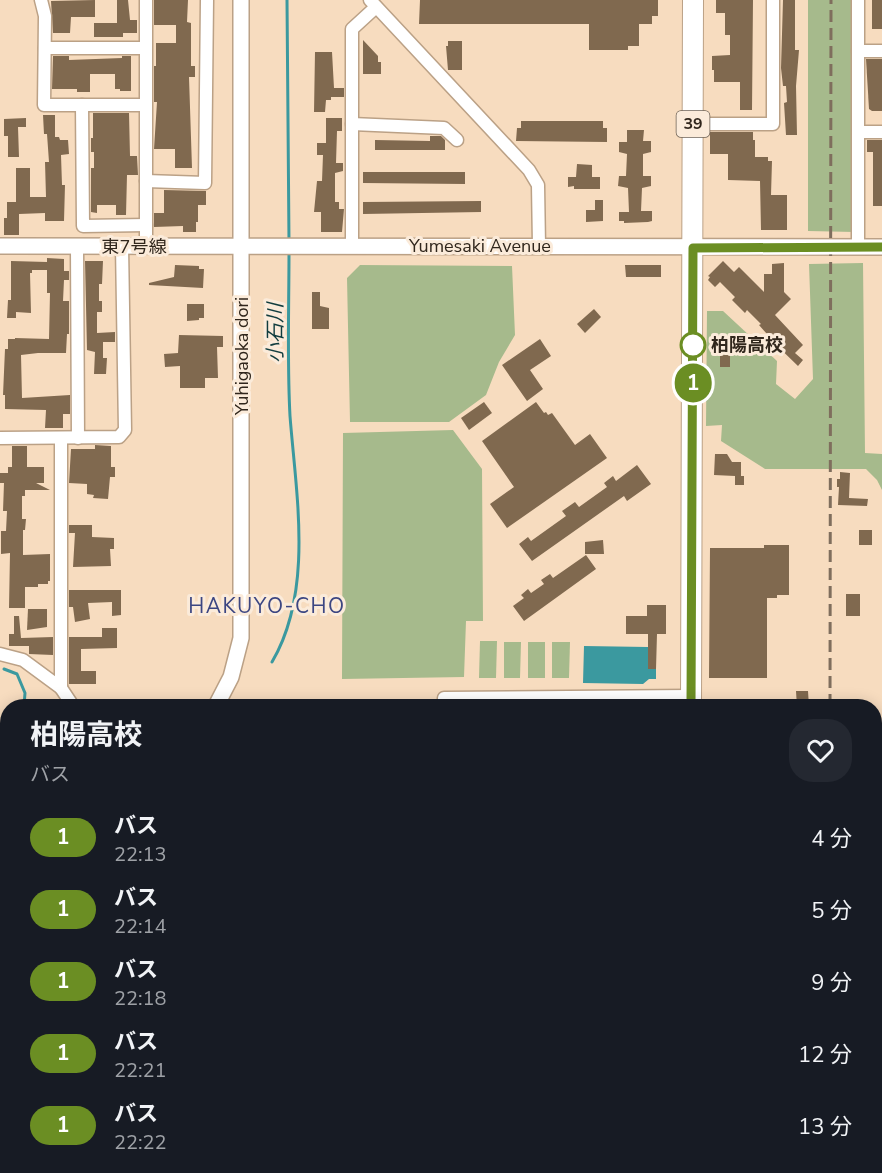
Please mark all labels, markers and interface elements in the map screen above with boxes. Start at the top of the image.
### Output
road number: 39 [676,111,710,137]
street label: Yumesaki Avenue [408,234,551,258]
street label: 東7号線 [102,235,166,259]
street label: Yuhigaoka dori [230,297,254,416]
water label: 小石川 [262,301,289,363]
marker: 柏陽高校 [680,332,706,358]
place label: 柏陽高校 [711,333,783,357]
line badge: 1 [674,364,712,403]
text: 1 [687,369,699,397]
district label: HAKUYO-CHO [188,592,346,620]
text: 柏陽高校 [30,716,142,754]
button: heart [789,719,852,782]
text: バス [30,761,70,788]
text: バス [114,811,158,841]
text: 1 [57,823,69,851]
text: 4 分 [811,824,852,854]
text: 22:13 [114,841,167,868]
text: バス [114,883,158,913]
text: 1 [57,895,69,923]
text: 5 分 [811,896,852,926]
text: 22:14 [114,913,167,940]
text: バス [114,955,158,985]
text: 1 [57,967,69,995]
text: 9 分 [811,968,852,998]
text: 22:18 [114,985,167,1012]
text: バス [114,1027,158,1057]
text: 1 [57,1039,69,1067]
text: 12 分 [798,1040,852,1070]
text: 22:21 [114,1057,167,1084]
text: バス [114,1099,158,1129]
text: 1 [57,1111,69,1139]
text: 13 分 [798,1112,852,1142]
text: 22:22 [114,1129,167,1156]

